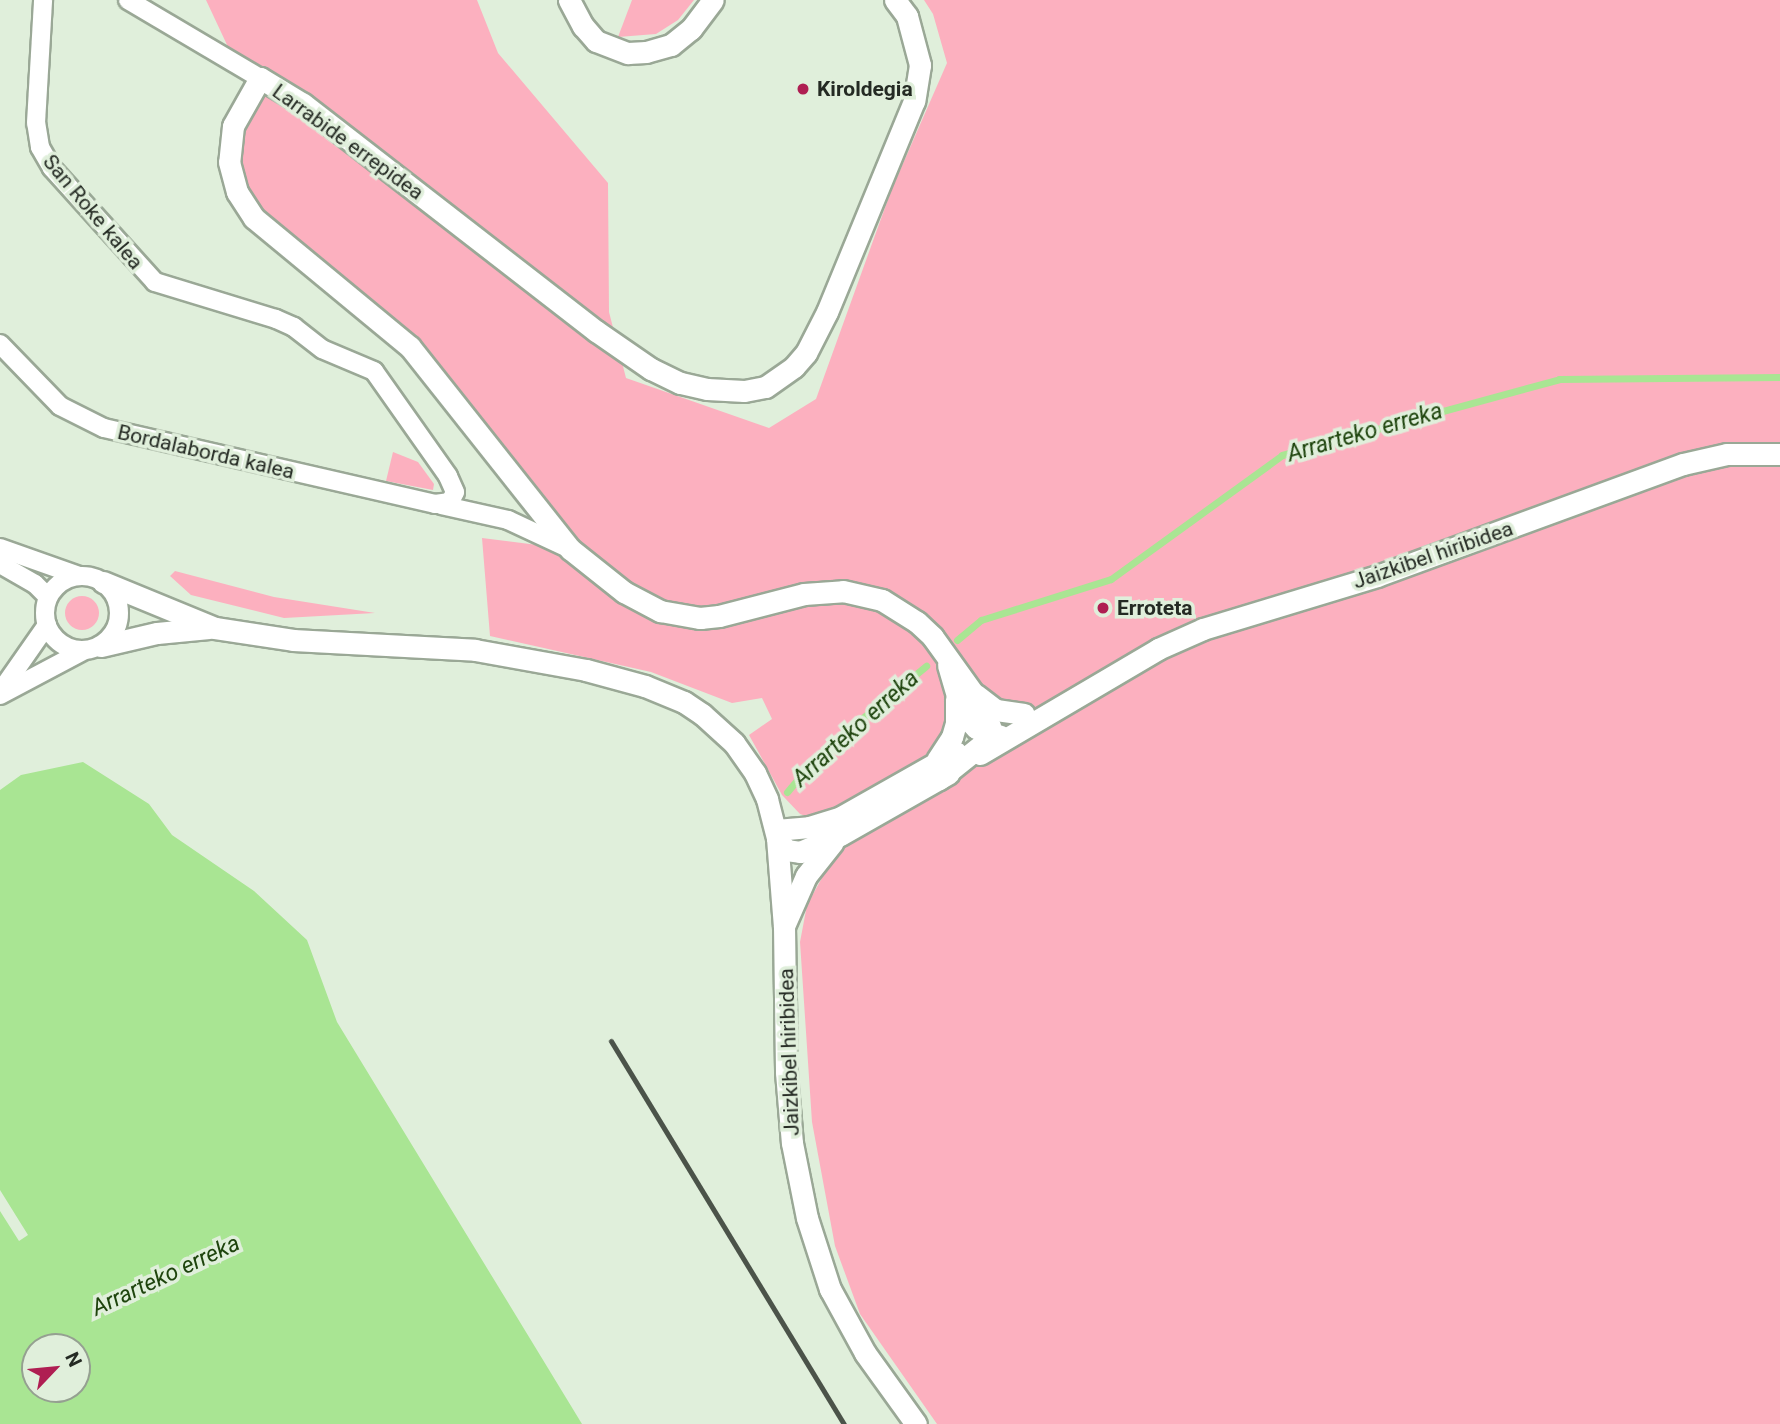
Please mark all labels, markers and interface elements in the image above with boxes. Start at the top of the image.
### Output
place label: Kiroldegia [817,76,913,102]
street label: Larrabide errepidea [268,79,428,205]
marker: Kiroldegia [795,81,811,97]
street label: San Roke kalea [38,149,148,275]
water label: Arrarteko erreka [1284,398,1446,468]
street label: Bordalaborda kalea [115,419,297,485]
street label: Jaizkibel hiribidea [1350,516,1516,594]
place label: Erroteta [1117,595,1193,621]
marker: Erroteta [1095,600,1111,616]
water label: Arrarteko erreka [787,665,925,793]
street label: Jaizkibel hiribidea [773,968,805,1136]
water label: Arrarteko erreka [88,1230,244,1322]
north arrow [21,1333,91,1403]
text: N [60,1348,87,1371]

